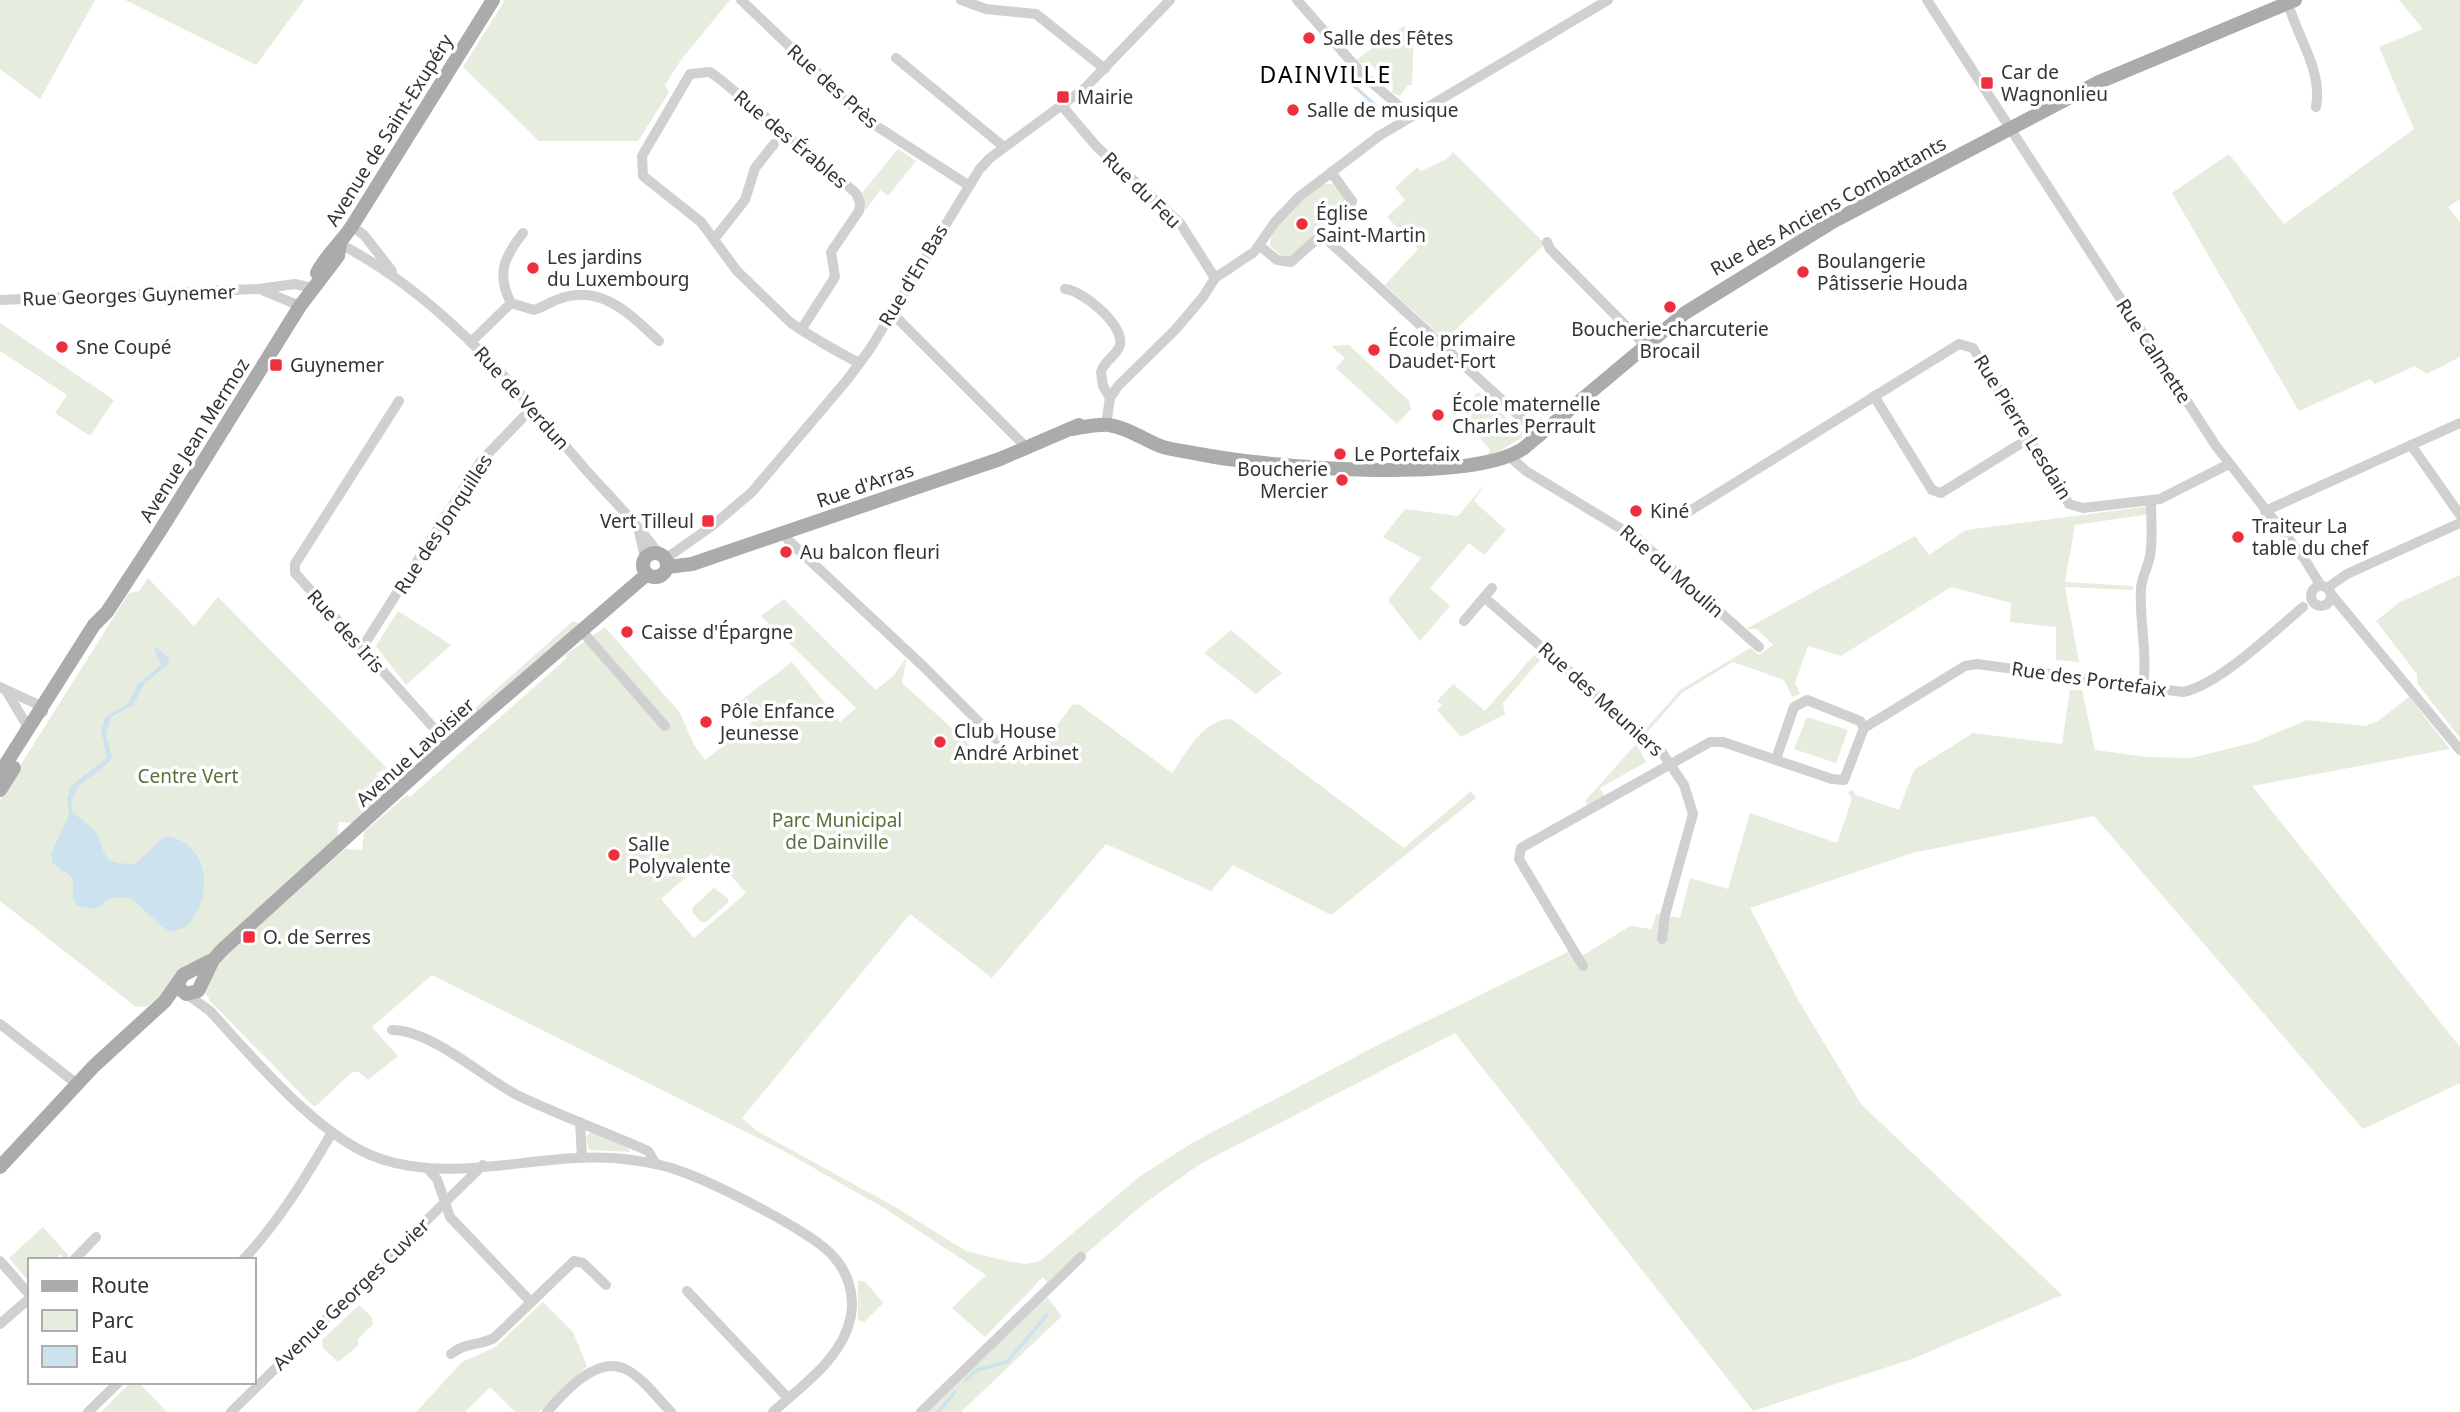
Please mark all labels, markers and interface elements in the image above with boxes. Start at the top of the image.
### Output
place label: Salle des Fêtes [1323,25,1453,51]
street label: Avenue de Saint-Exupéry [319,29,459,231]
marker: Salle des Fêtes [1301,30,1317,46]
street label: Rue des Près [782,38,884,134]
district label: DAINVILLE [1260,58,1392,90]
place label: Car de Wagnonlieu [2001,59,2108,107]
marker: Car de Wagnonlieu [1979,75,1995,91]
street label: Rue des Érables [729,84,853,194]
place label: Mairie [1077,84,1133,110]
marker: Mairie [1055,89,1071,105]
place label: Salle de musique [1307,97,1459,123]
marker: Salle de musique [1285,102,1301,118]
street label: Rue des Anciens Combattants [1705,130,1951,282]
street label: Rue du Feu [1097,146,1187,234]
place label: Église Saint-Martin [1316,200,1426,248]
marker: Église Saint-Martin [1294,216,1310,232]
street label: Rue d'En Bas [872,219,954,331]
place label: Les jardins du Luxembourg [547,244,689,292]
place label: Boulangerie Pâtisserie Houda [1817,248,1968,296]
marker: Les jardins du Luxembourg [525,260,541,276]
marker: Boulangerie Pâtisserie Houda [1795,264,1811,280]
street label: Rue Georges Guynemer [22,278,236,312]
street label: Rue Calmette [2110,294,2198,408]
marker: Boucherie-charcuterie Brocail [1662,299,1678,315]
place label: Boucherie-charcuterie Brocail [1571,316,1769,364]
place label: École primaire Daudet-Fort [1388,326,1516,374]
place label: Sne Coupé [76,334,171,360]
marker: Sne Coupé [54,339,70,355]
street label: Rue de Verdun [469,341,575,455]
marker: École primaire Daudet-Fort [1366,342,1382,358]
street label: Rue Pierre Lesdain [1968,350,2078,504]
place label: Guynemer [290,352,384,378]
street label: Avenue Jean Mermoz [133,353,255,527]
marker: Guynemer [268,357,284,373]
place label: École maternelle Charles Perrault [1452,391,1601,439]
marker: École maternelle Charles Perrault [1430,407,1446,423]
place label: Le Portefaix [1354,441,1460,467]
marker: Le Portefaix [1332,446,1348,462]
street label: Rue des Jonquilles [388,449,498,599]
street label: Rue d'Arras [813,456,917,514]
place label: Boucherie Mercier [1237,456,1328,504]
marker: Boucherie Mercier [1334,472,1350,488]
place label: Kiné [1650,498,1689,524]
marker: Kiné [1628,503,1644,519]
place label: Vert Tilleul [600,508,694,534]
marker: Vert Tilleul [700,513,716,529]
place label: Traiteur La table du chef [2252,513,2370,561]
street label: Rue du Moulin [1615,519,1729,623]
marker: Traiteur La table du chef [2230,529,2246,545]
place label: Au balcon fleuri [800,539,940,565]
marker: Au balcon fleuri [778,544,794,560]
street label: Rue des Iris [302,584,390,678]
place label: Caisse d'Épargne [641,619,793,645]
marker: Caisse d'Épargne [619,624,635,640]
street label: Rue des Meuniers [1533,636,1669,762]
street label: Rue des Portefaix [2010,655,2168,703]
street label: Avenue Lavoisier [350,692,480,812]
place label: Pôle Enfance Jeunesse [718,698,835,746]
marker: Pôle Enfance Jeunesse [698,714,714,730]
place label: Club House André Arbinet [954,718,1079,766]
marker: Club House André Arbinet [932,734,948,750]
park label: Centre Vert [138,763,239,789]
park label: Parc Municipal de Dainville [772,807,902,855]
place label: Salle Polyvalente [628,831,731,879]
marker: Salle Polyvalente [606,847,622,863]
place label: O. de Serres [263,924,371,950]
marker: O. de Serres [241,929,257,945]
street label: Avenue Georges Cuvier [267,1212,435,1376]
legend [28,1258,256,1384]
text: Route [91,1271,149,1299]
text: Parc [91,1306,134,1334]
text: Eau [91,1341,127,1369]

